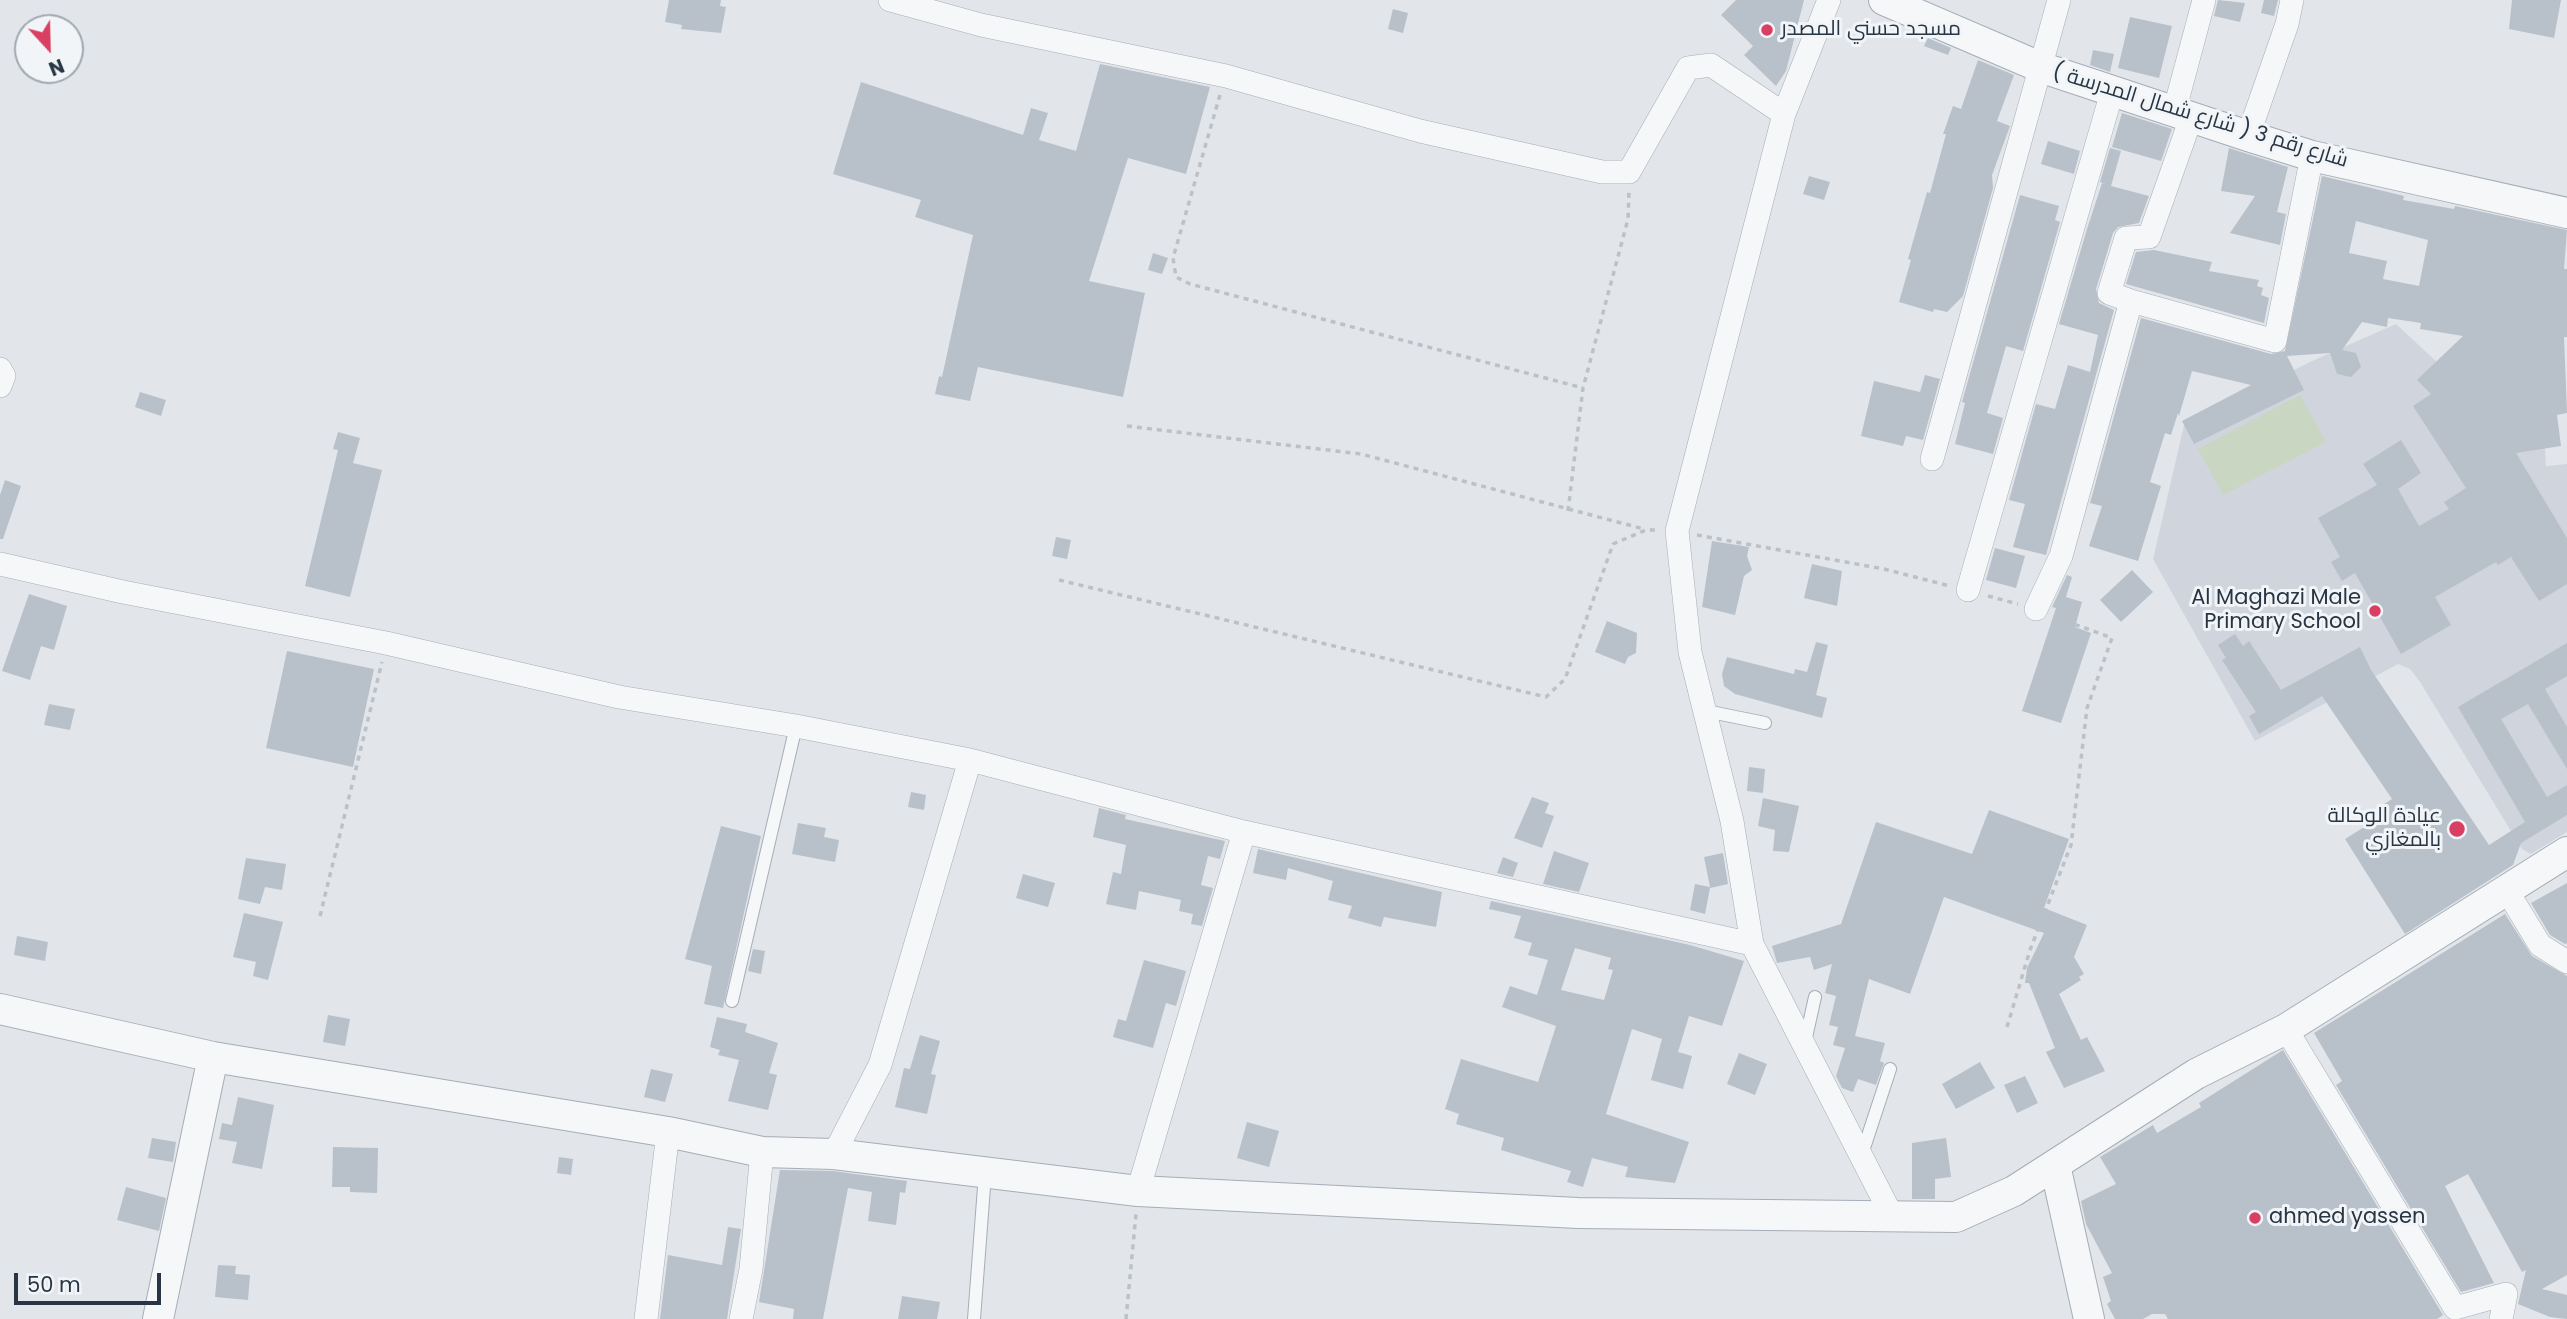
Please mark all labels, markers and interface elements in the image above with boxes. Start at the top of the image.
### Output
north arrow [14,14,84,84]
place label: مسجد حسني المصدر [1781,17,1961,43]
marker: مسجد حسني المصدر [1759,22,1775,38]
text: N [45,52,68,82]
street label: شارع رقم 3 ( شارع شمال المدرسة ) [2049,60,2351,174]
place label: Al Maghazi Male Primary School [2191,586,2361,636]
marker: Al Maghazi Male Primary School [2367,603,2383,619]
place label: عيادة الوكالة بالمغازي [2327,804,2441,854]
marker: عيادة الوكالة بالمغازي [2447,819,2467,839]
place label: ahmed yassen [2269,1205,2425,1231]
marker: ahmed yassen [2247,1210,2263,1226]
scale bar [18,1260,164,1304]
text: 50 m [27,1270,81,1299]

